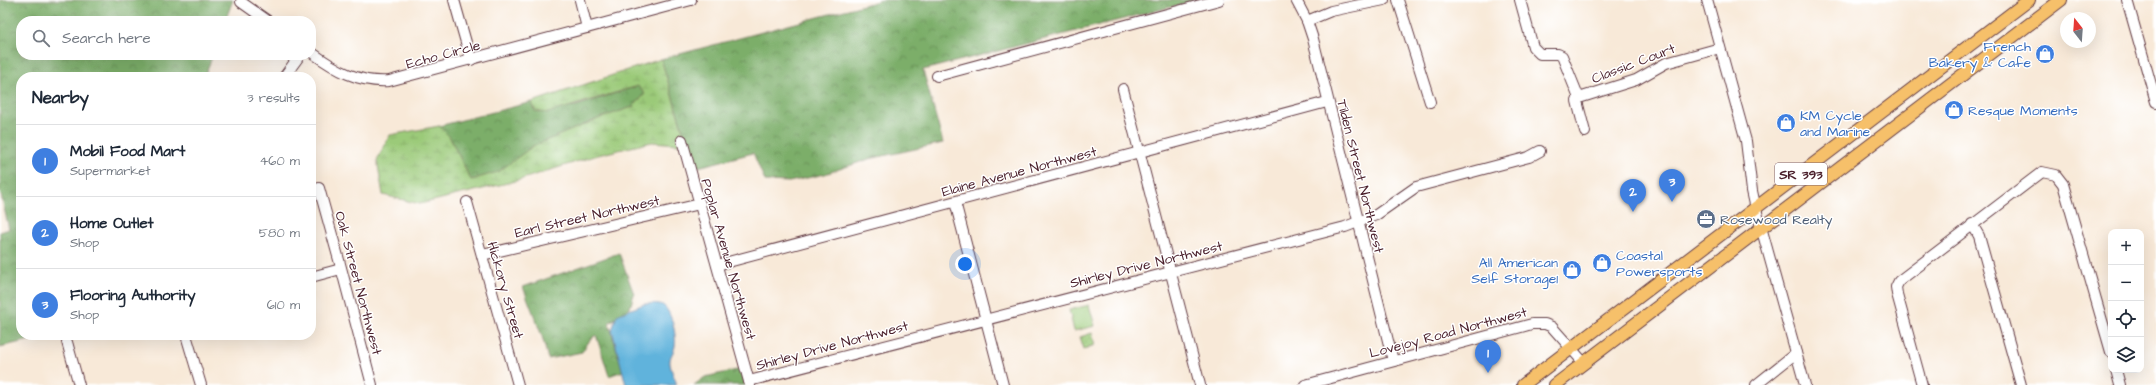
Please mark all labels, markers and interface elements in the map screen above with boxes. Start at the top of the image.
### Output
north arrow [2060,12,2096,48]
search box [16,16,316,60]
icon: search [30,27,52,49]
text: Search here [62,28,151,49]
street label: Echo Circle [404,35,483,74]
place label: French Bakery & Cafe [1929,37,2031,73]
street label: Classic Court [1589,39,1678,89]
shop icon: French Bakery & Cafe [2034,43,2056,65]
text: Nearby [32,86,89,110]
text: 3 results [247,89,300,107]
street label: Tilden Street Northwest [1331,97,1389,256]
shop icon: Resque Moments [1943,99,1965,121]
place label: Resque Moments [1968,101,2078,121]
place label: KM Cycle and Marine [1800,106,1870,142]
shop icon: KM Cycle and Marine [1775,112,1797,134]
text: Mobil Food Mart [70,141,185,162]
street label: Elaine Avenue Northwest [940,142,1099,202]
text: 1 [44,152,46,170]
text: 460 m [259,152,300,170]
text: Supermarket [70,162,151,180]
road number: SR 393 [1775,163,1827,185]
pin: 3 [1659,169,1685,202]
street label: Poplar Avenue Northwest [695,176,761,343]
pin: 2 [1620,179,1646,212]
street label: Earl Street Northwest [513,190,662,243]
office icon: Rosewood Realty [1695,208,1717,230]
street label: Oak Street Northwest [329,209,387,358]
place label: Rosewood Realty [1720,210,1833,230]
text: Home Outlet [70,213,154,234]
text: 2 [41,224,49,242]
text: 580 m [259,224,300,242]
map controls [2108,229,2144,373]
button: + [2108,229,2144,265]
text: Shop [70,234,99,252]
street label: Shirley Drive Northwest [1068,236,1225,294]
street label: Hickory Street [482,239,529,341]
place label: Coastal Powersports [1616,246,1703,282]
shop icon: Coastal Powersports [1591,252,1613,274]
place label: All American Self Storage1 [1471,253,1558,289]
your location [955,254,975,274]
shop icon: All American Self Storage1 [1561,259,1583,281]
button: − [2108,265,2144,301]
text: Flooring Authority [70,285,195,306]
text: 3 [42,296,48,314]
text: 610 m [267,296,300,314]
button: locate [2108,301,2144,337]
street label: Lovejoy Road Northwest [1367,302,1530,364]
text: Shop [70,306,99,324]
street label: Shirley Drive Northwest [754,316,911,376]
button: layers [2108,337,2144,373]
pin: 1 [1475,340,1501,373]

